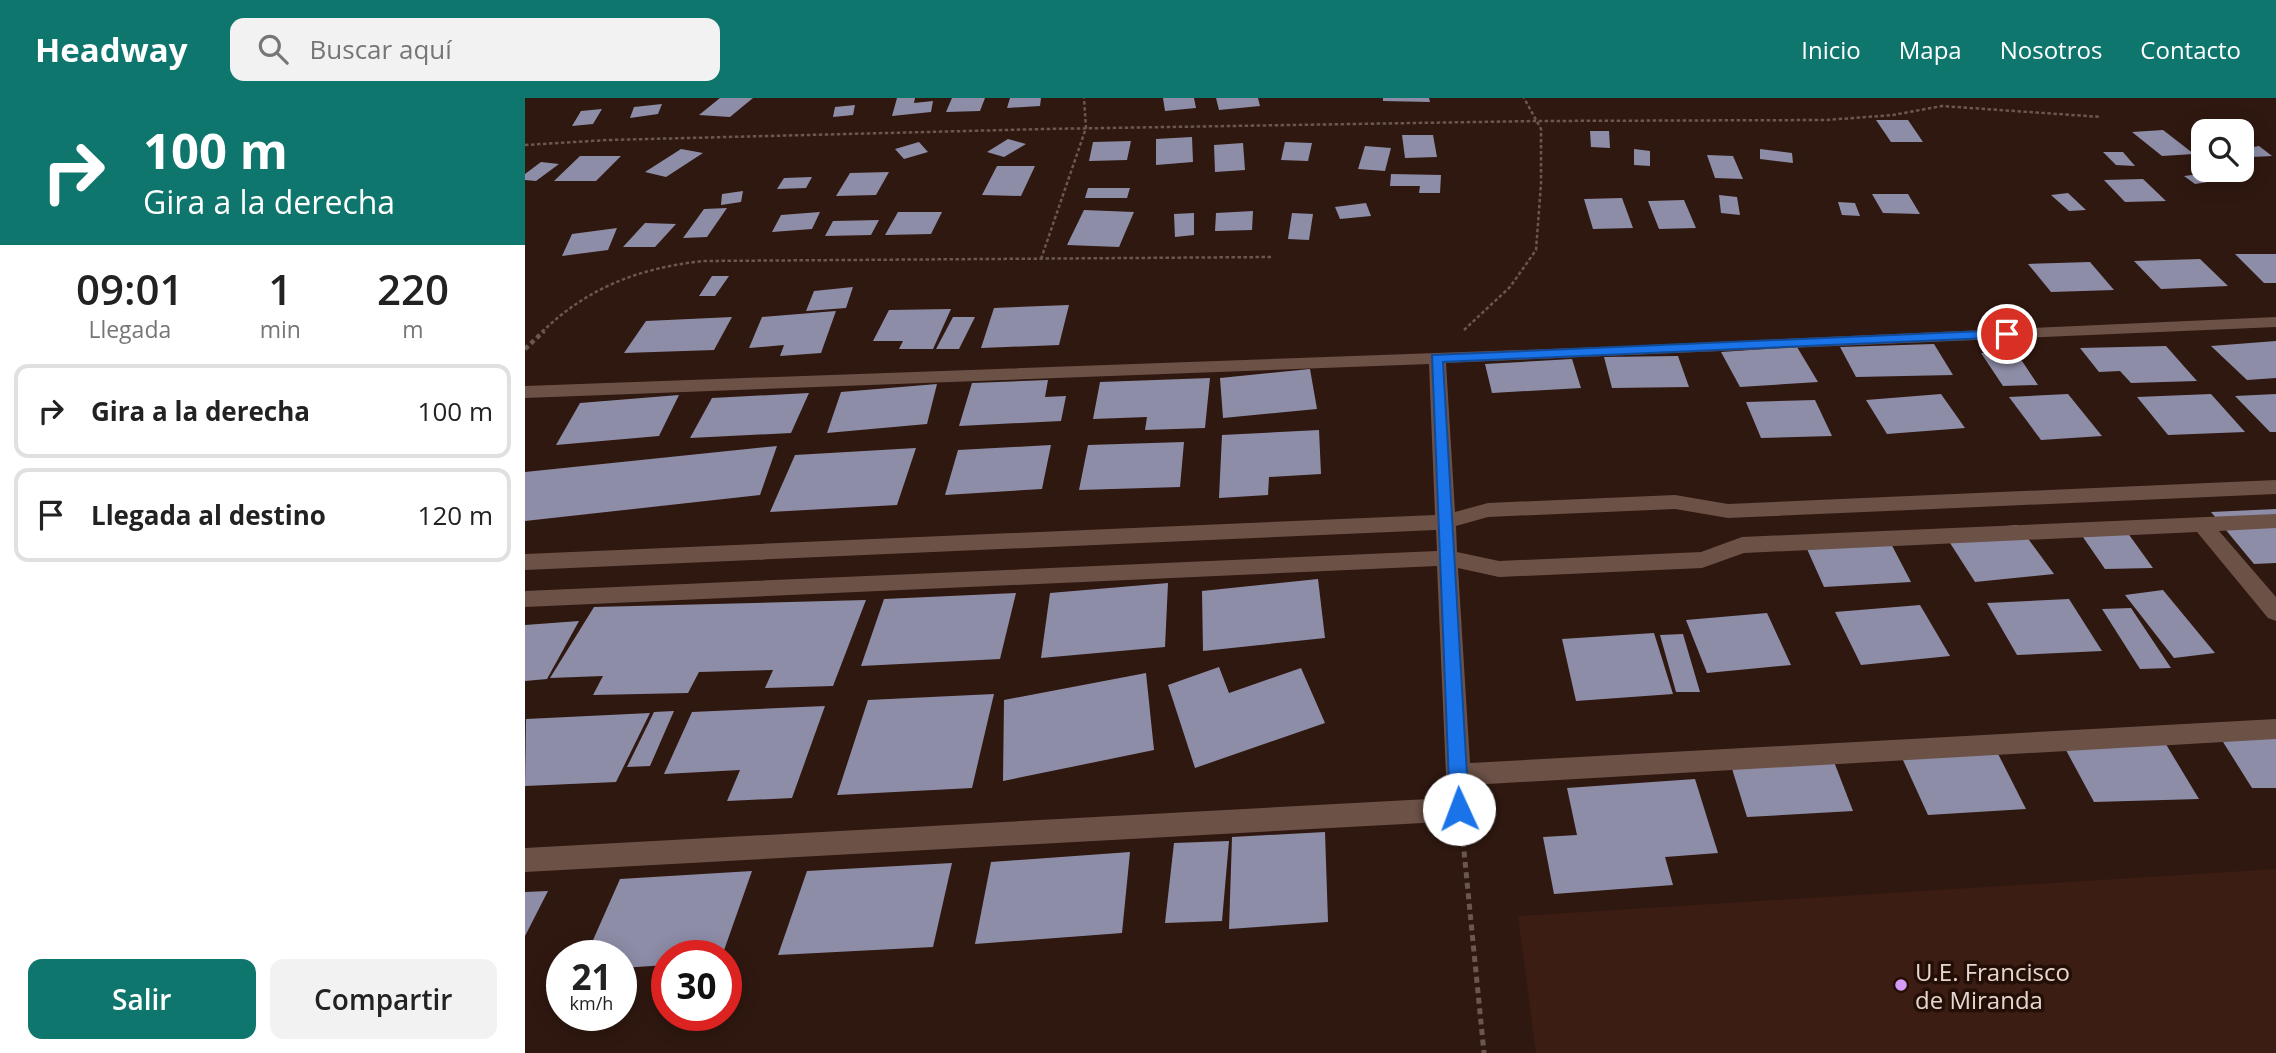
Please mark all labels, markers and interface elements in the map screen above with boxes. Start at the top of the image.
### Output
search box [230,18,720,81]
text: Headway [35,27,188,72]
icon: search [254,30,292,68]
text: Buscar aquí [310,31,452,67]
text: Inicio [1801,33,1861,66]
text: Mapa [1899,33,1962,66]
text: Nosotros [2000,33,2102,66]
text: Contacto [2140,33,2241,66]
text: 100 m [143,117,288,183]
map controls [2191,119,2254,182]
button: search [2191,119,2254,182]
icon: right [28,126,119,217]
text: Gira a la derecha [143,180,395,223]
text: 09:01 [76,260,184,317]
text: 1 [268,260,292,317]
text: 220 [377,260,449,317]
pin [1977,304,2037,364]
text: Llegada [88,313,171,345]
text: min [260,313,301,345]
text: m [402,313,424,345]
icon: arrive [1988,315,2026,353]
icon: right [32,392,70,430]
text: Gira a la derecha [91,393,310,429]
text: 100 m [418,393,493,429]
icon: arrive [32,496,70,534]
text: Llegada al destino [91,497,326,533]
text: 120 m [418,497,493,533]
position arrow [1422,772,1496,846]
speed limit sign: 30 [651,940,742,1031]
text: 21 [571,953,612,1000]
place label: U.E. Francisco de Miranda [1915,955,2070,1016]
button: Salir [28,959,256,1039]
button: Compartir [270,959,497,1039]
marker: U.E. Francisco de Miranda [1893,977,1909,993]
text: km/h [570,991,613,1015]

